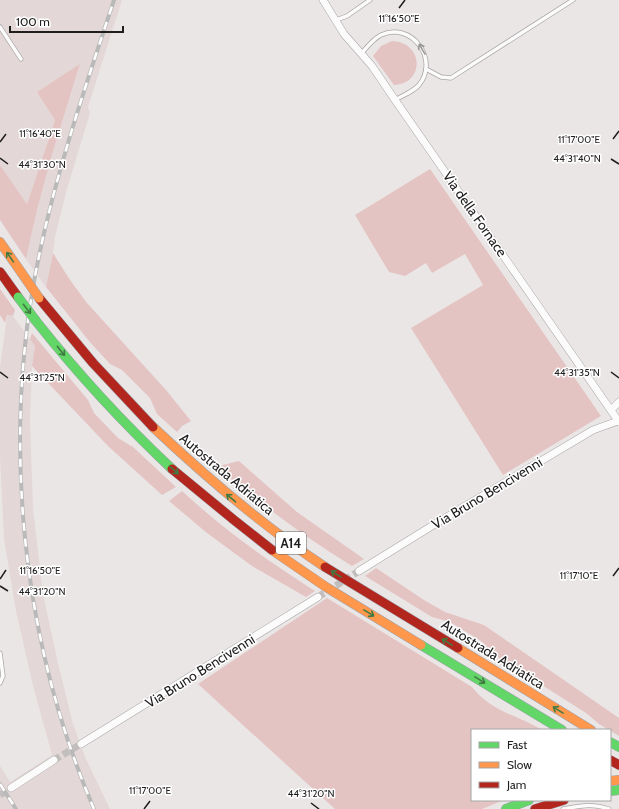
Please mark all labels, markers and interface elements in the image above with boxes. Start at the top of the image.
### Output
scale bar [10,8,123,34]
text: 11°16'50"E [378,12,420,25]
text: 100 m [16,14,50,29]
one-way arrow [417,43,425,55]
text: 11°16'40"E [19,127,61,140]
text: 11°17'00"E [558,133,601,146]
text: 44°31'40"N [553,152,601,165]
text: 44°31'30"N [18,158,66,171]
street label: Via della Fornace [439,168,511,260]
one-way arrow [6,252,14,263]
one-way arrow [23,303,31,314]
one-way arrow [56,346,65,357]
text: 44°31'35"N [554,366,600,379]
text: 44°31'25"N [19,371,65,384]
street label: Autostrada Adriatica [176,429,278,519]
street label: Via Bruno Bencivenni [428,453,546,533]
one-way arrow [169,466,179,475]
one-way arrow [226,493,236,502]
road number: A14 [276,532,306,554]
text: 11°16'50"E [19,564,61,577]
one-way arrow [330,569,342,577]
text: 11°17'10"E [560,569,599,582]
text: 44°31'20"N [18,585,66,598]
one-way arrow [363,609,375,617]
street label: Autostrada Adriatica [438,615,548,693]
street label: Via Bruno Bencivenni [142,630,258,712]
one-way arrow [441,637,453,645]
one-way arrow [474,677,486,685]
one-way arrow [552,705,564,713]
legend [471,729,611,801]
text: Fast [507,737,527,752]
text: Slow [507,757,532,772]
text: Jam [506,777,526,792]
text: 11°17'00"E [129,784,172,797]
text: 44°31'20"N [287,787,335,800]

